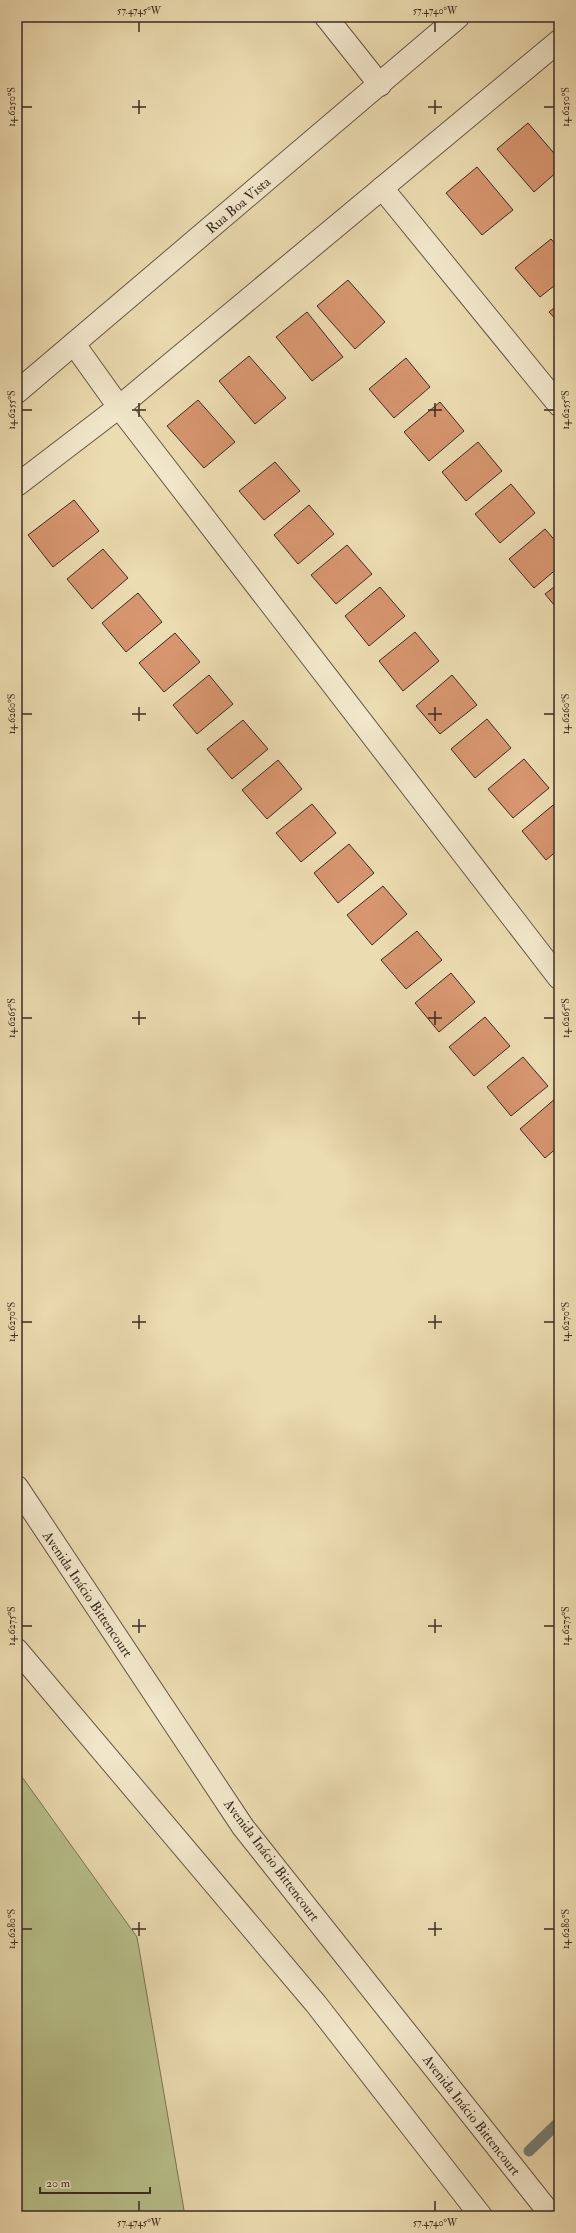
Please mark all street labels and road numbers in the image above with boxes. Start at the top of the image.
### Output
street label: Rua Boa Vista [203,173,274,237]
street label: Avenida Inácio Bittencourt [38,1527,136,1661]
street label: Avenida Inácio Bittencourt [219,1795,323,1925]
street label: Avenida Inácio Bittencourt [419,2051,524,2179]

